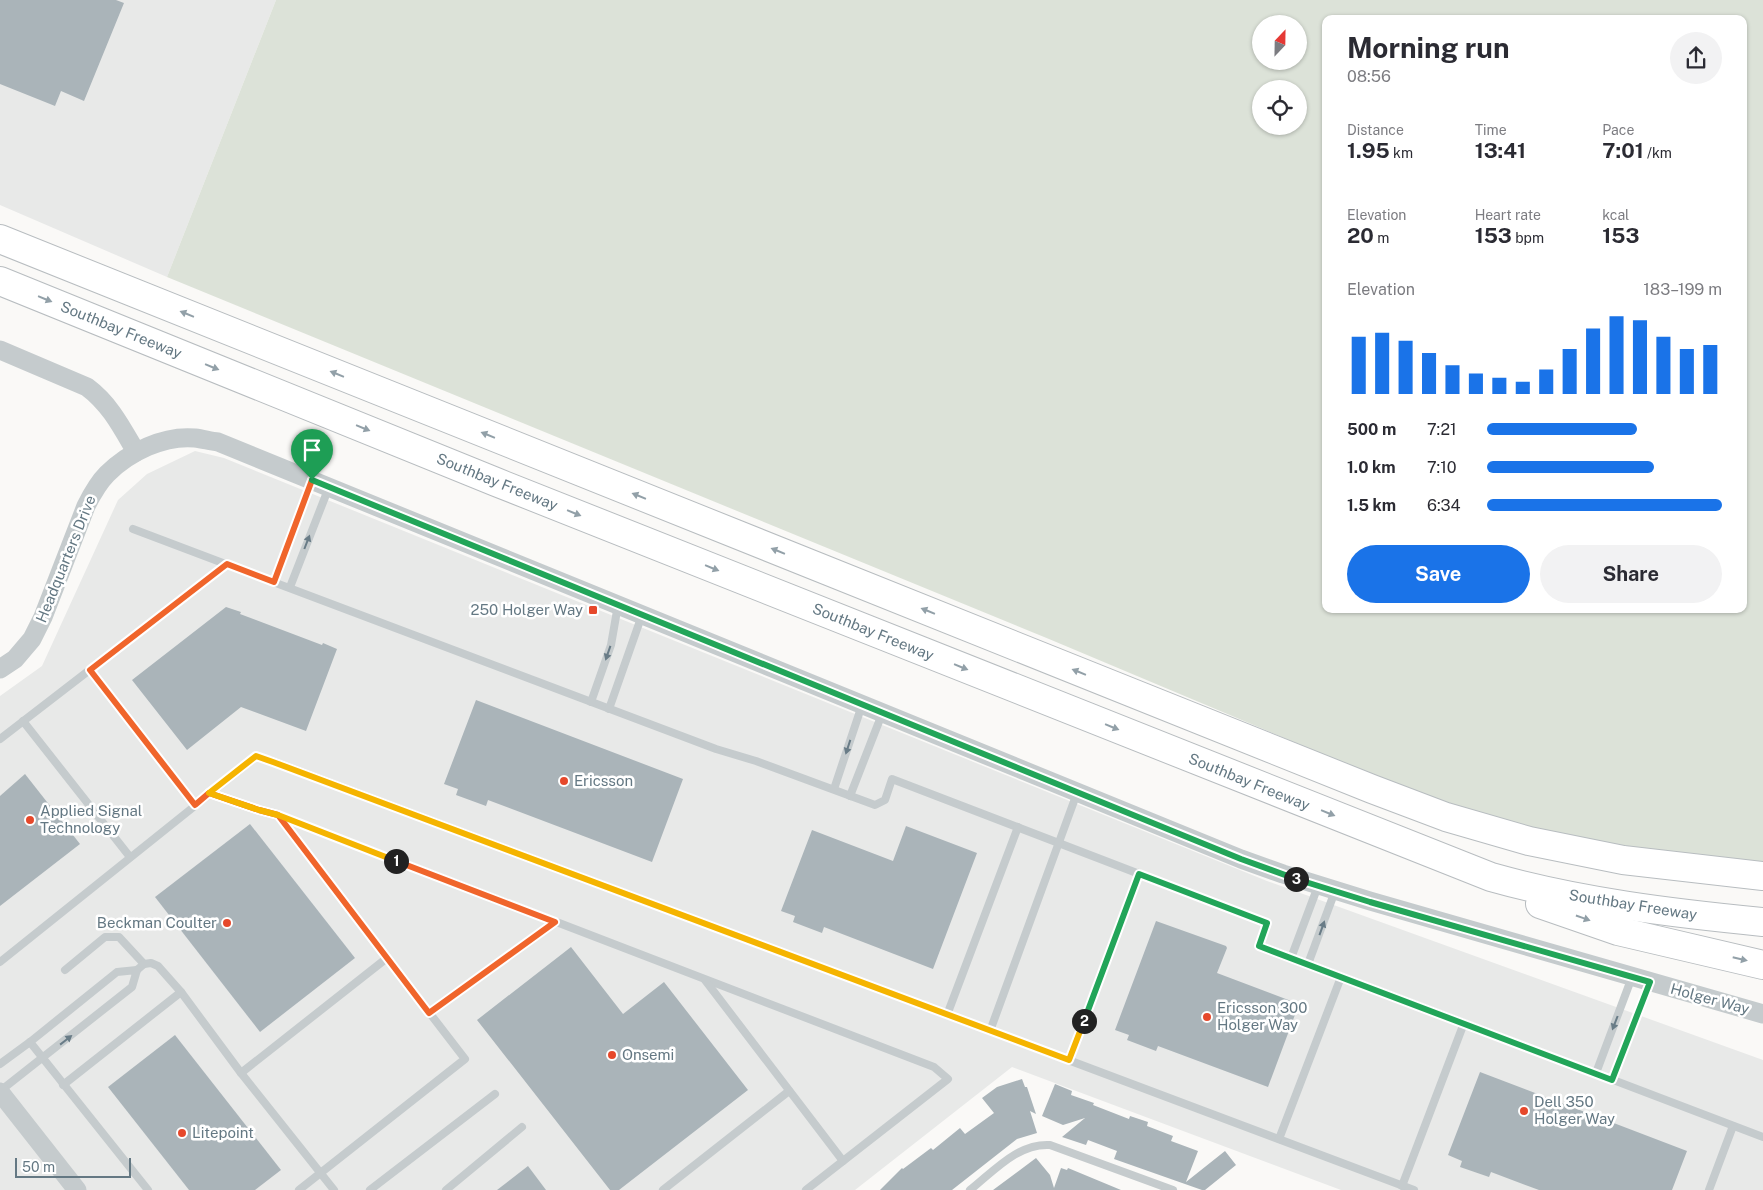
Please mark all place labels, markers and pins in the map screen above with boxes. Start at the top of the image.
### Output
pin [291,429,333,480]
place label: 250 Holger Way [471,601,583,618]
marker: 250 Holger Way [587,604,599,616]
place label: Ericsson [574,772,633,789]
marker: Ericsson [558,775,570,787]
place label: Applied Signal Technology [40,802,142,836]
marker: Applied Signal Technology [24,814,36,826]
pin: 1 [384,848,408,874]
pin: 3 [1284,866,1308,892]
place label: Beckman Coulter [97,914,217,931]
marker: Beckman Coulter [221,917,233,929]
place label: Ericsson 300 Holger Way [1217,999,1307,1033]
pin: 2 [1072,1008,1096,1034]
marker: Ericsson 300 Holger Way [1201,1011,1213,1023]
place label: Onsemi [622,1046,674,1063]
marker: Onsemi [606,1049,618,1061]
place label: Dell 350 Holger Way [1534,1093,1615,1127]
marker: Dell 350 Holger Way [1518,1105,1530,1117]
place label: Litepoint [192,1124,254,1141]
marker: Litepoint [176,1127,188,1139]

